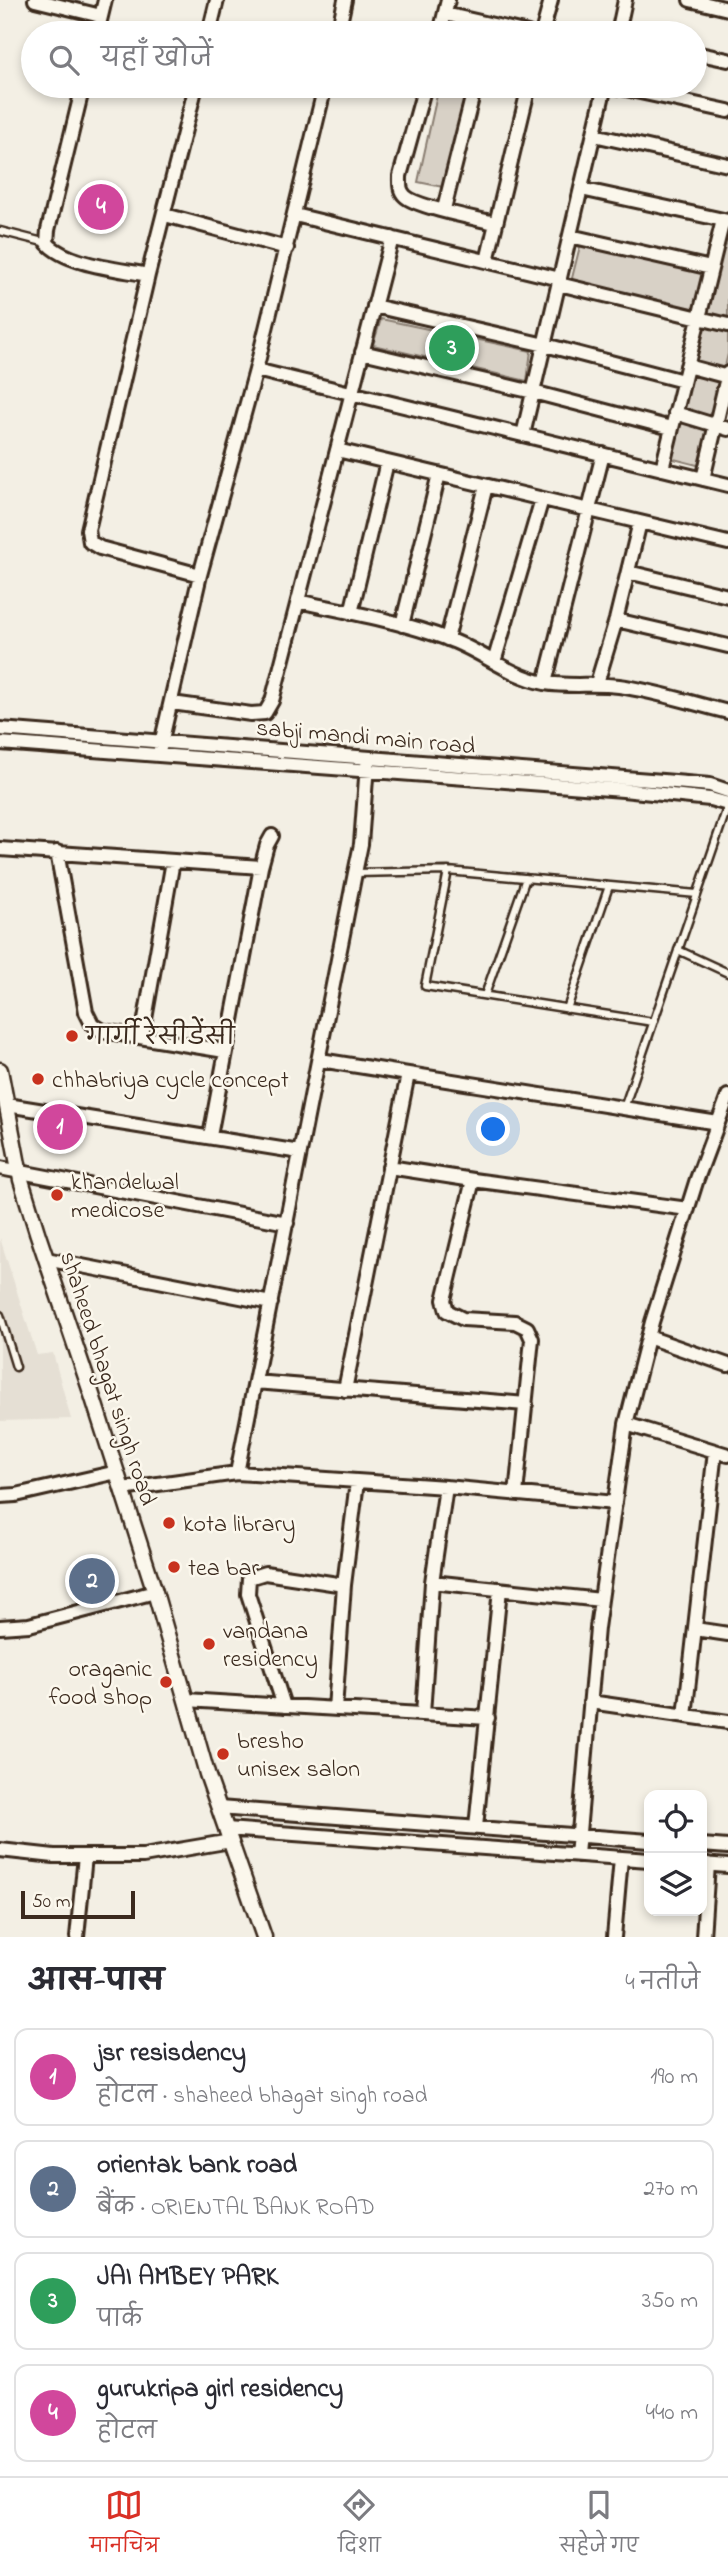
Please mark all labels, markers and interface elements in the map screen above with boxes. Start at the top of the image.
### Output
search box [21,21,707,98]
icon: search [45,41,83,79]
text: यहाँ खोजें [101,41,213,79]
pin: 4 [78,181,124,233]
pin: 3 [429,322,475,374]
street label: sabji mandi main road [255,711,477,766]
place label: गार्गी रेसीडेंसी [84,1016,236,1056]
marker: गार्गी रेसीडेंसी [64,1028,80,1044]
place label: chhabriya cycle concept [52,1064,289,1100]
marker: chhabriya cycle concept [30,1071,46,1087]
pin: 1 [37,1101,83,1153]
your location [476,1112,510,1146]
place label: khandelwal medicose [71,1166,179,1229]
marker: khandelwal medicose [49,1187,65,1203]
street label: shaheed bhagat singh road [49,1247,164,1511]
place label: kota library [183,1508,295,1544]
marker: kota library [161,1515,177,1531]
place label: tea bar [188,1552,259,1587]
pin: 2 [69,1555,115,1607]
marker: tea bar [166,1559,182,1575]
place label: vandana residency [223,1615,318,1679]
marker: vandana residency [201,1636,217,1652]
place label: oraganic food shop [49,1653,152,1716]
marker: oraganic food shop [158,1674,174,1690]
place label: bresho unisex salon [237,1725,360,1788]
marker: bresho unisex salon [215,1746,231,1762]
map controls [644,1790,707,1916]
button: locate [644,1790,707,1853]
button: layers [644,1853,707,1916]
scale bar [21,1888,135,1920]
text: 50 m [32,1889,71,1916]
text: आस-पास [28,1961,164,2005]
text: 4 नतीजे [625,1967,700,2000]
text: jsr resisdency [97,2035,246,2073]
text: 1 [49,2061,57,2094]
text: 190 m [650,2061,698,2094]
text: होटल · shaheed bhagat singh road [97,2080,427,2113]
text: orientak bank road [97,2147,297,2185]
text: 2 [47,2173,59,2206]
text: 270 m [644,2173,698,2206]
text: बैंक · ORIENTAL BANK ROAD [97,2192,375,2225]
text: JAI AMBEY PARK [97,2259,278,2297]
text: 3 [48,2285,58,2318]
text: 350 m [642,2285,698,2318]
text: पार्क [97,2304,142,2337]
text: gurukripa girl residency [97,2371,343,2409]
text: 4 [48,2397,58,2430]
text: 440 m [646,2397,698,2430]
text: होटल [97,2416,157,2449]
tab: मानचित्र [89,2486,159,2566]
tab: दिशा [338,2486,381,2566]
tab: सहेजे गए [560,2486,639,2566]

